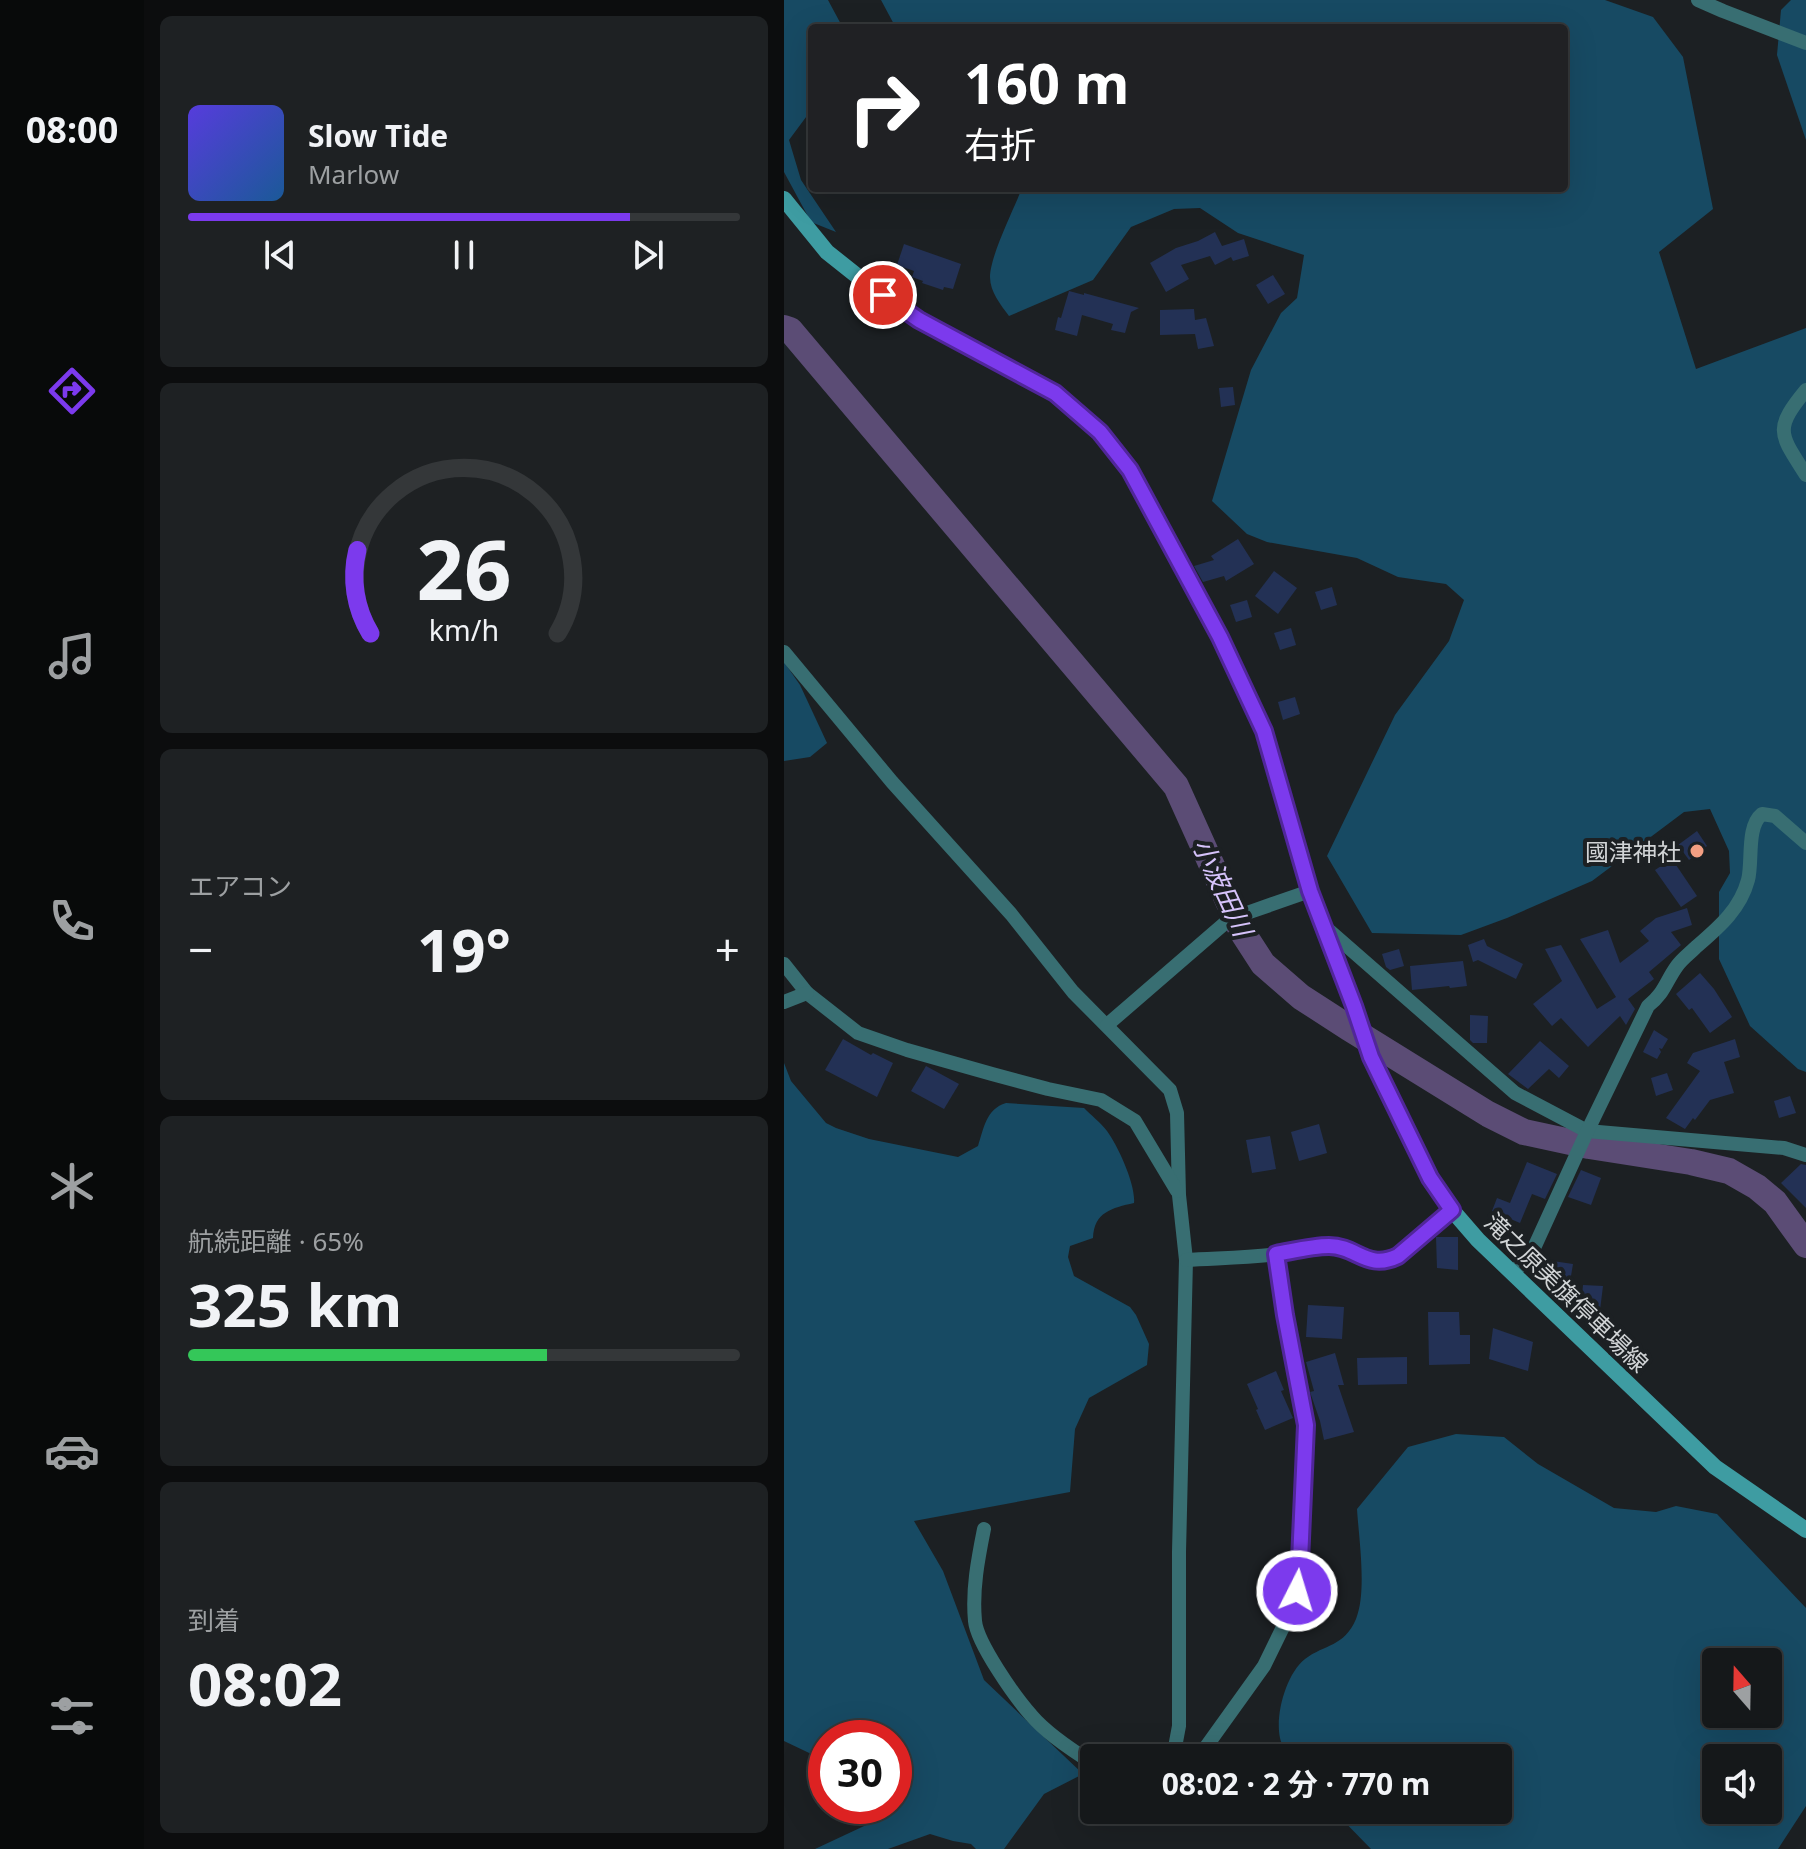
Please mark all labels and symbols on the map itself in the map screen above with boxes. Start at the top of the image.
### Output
pin [849,261,917,329]
water label: 小波田川 [1185,832,1263,944]
place label: 國津神社 [1585,835,1681,868]
marker: 國津神社 [1688,842,1706,860]
street label: 滝之原美旗停車場線 [1478,1205,1656,1379]
position arrow [1255,1549,1339,1633]
north arrow [1702,1648,1782,1728]
speed limit sign: 30 [808,1720,912,1824]

